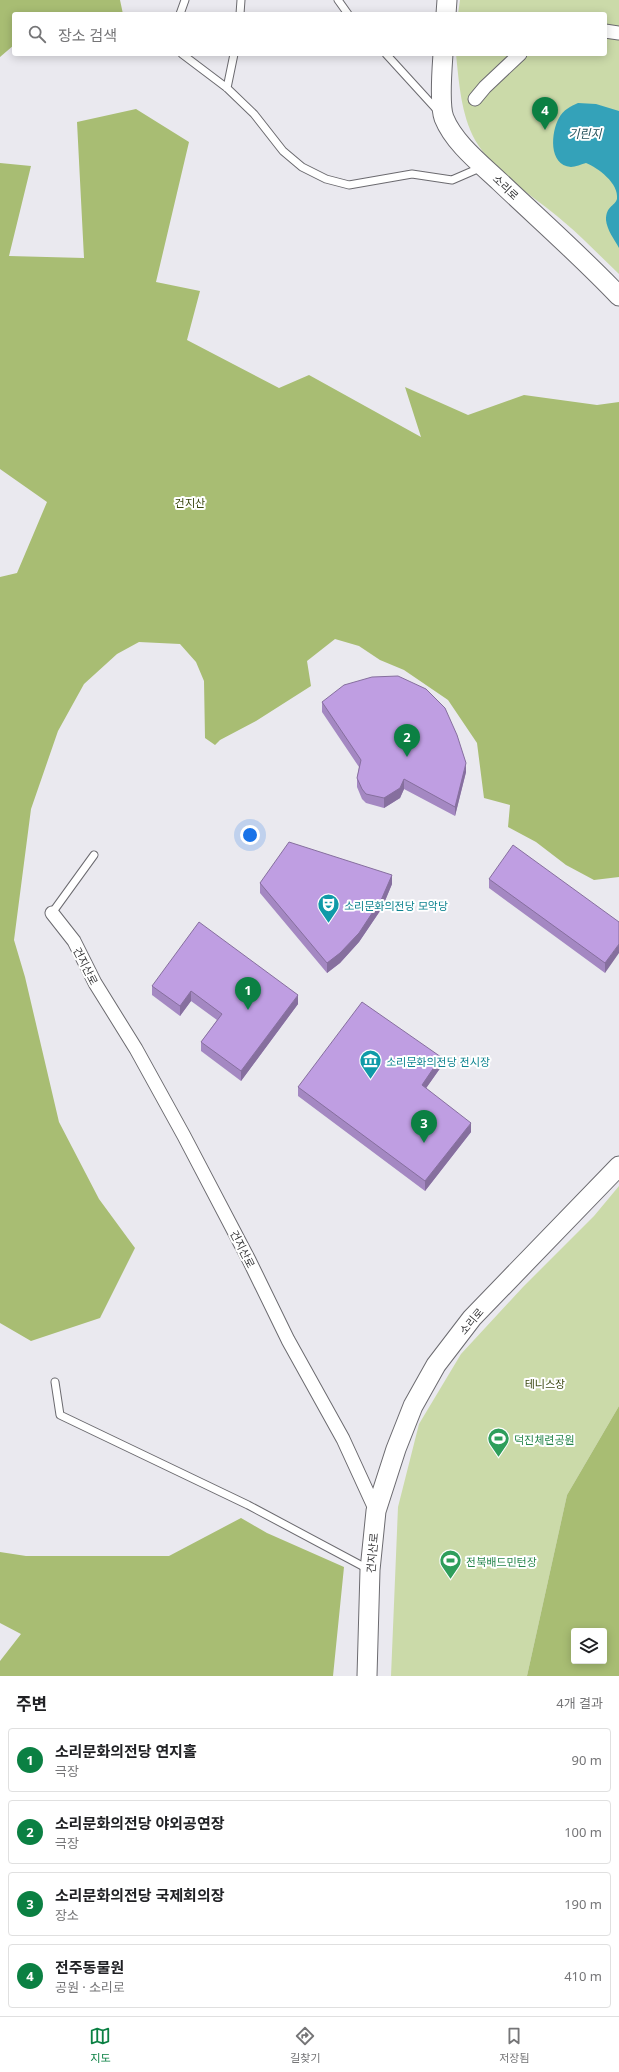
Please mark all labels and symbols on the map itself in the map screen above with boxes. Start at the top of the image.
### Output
pin: 4 [532,97,558,130]
water label: 기린지 [568,125,603,142]
street label: 소리로 [490,171,522,203]
park label: 건지산 [175,495,205,510]
pin: 2 [394,724,420,757]
your location [240,825,260,845]
theatre icon: 소리문화의전당 모악당 [316,892,342,925]
place label: 소리문화의전당 모악당 [344,898,448,913]
street label: 건지산로 [70,945,102,987]
pin: 1 [235,977,261,1010]
museum icon: 소리문화의전당 전시장 [357,1048,383,1081]
place label: 소리문화의전당 전시장 [386,1054,490,1069]
pin: 3 [411,1110,437,1143]
street label: 건지산로 [227,1228,259,1270]
street label: 소리로 [455,1305,487,1337]
park label: 테니스장 [525,1376,565,1391]
sports icon: 덕진체련공원 [486,1426,512,1459]
place label: 덕진체련공원 [514,1432,575,1447]
street label: 건지산로 [363,1532,381,1574]
sports icon: 전북배드민턴장 [437,1548,463,1581]
place label: 전북배드민턴장 [466,1554,537,1569]

